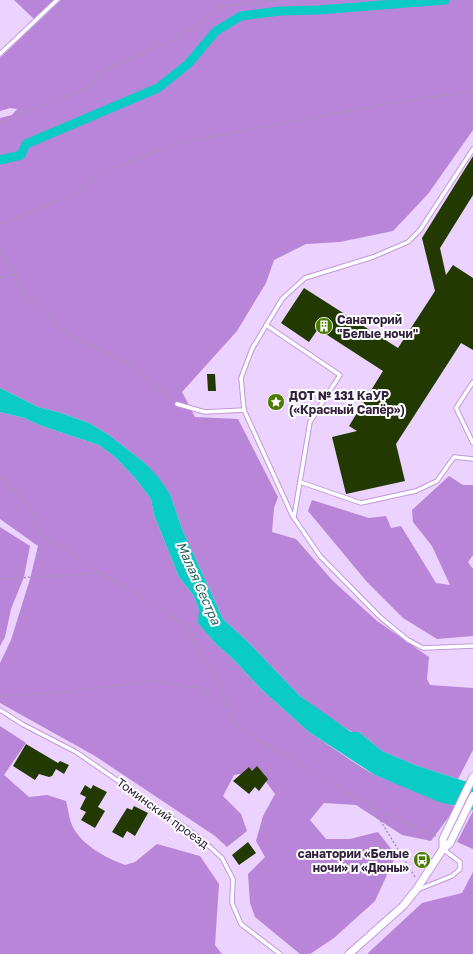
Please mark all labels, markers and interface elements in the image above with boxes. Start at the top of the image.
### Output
place label: Санаторий "Белые ночи" [337,312,418,341]
building icon: Санаторий "Белые ночи" [314,316,334,336]
place label: ДОТ № 131 КаУР («Красный Сапёр») [289,388,405,417]
place icon: ДОТ № 131 КаУР («Красный Сапёр») [266,392,286,412]
water label: Малая Сестра [174,539,225,628]
street label: Томинский проезд [114,775,212,851]
place label: санатории «Белые ночи» и «Дюны» [298,846,410,875]
bus stop icon: санатории «Белые ночи» и «Дюны» [412,850,432,870]

